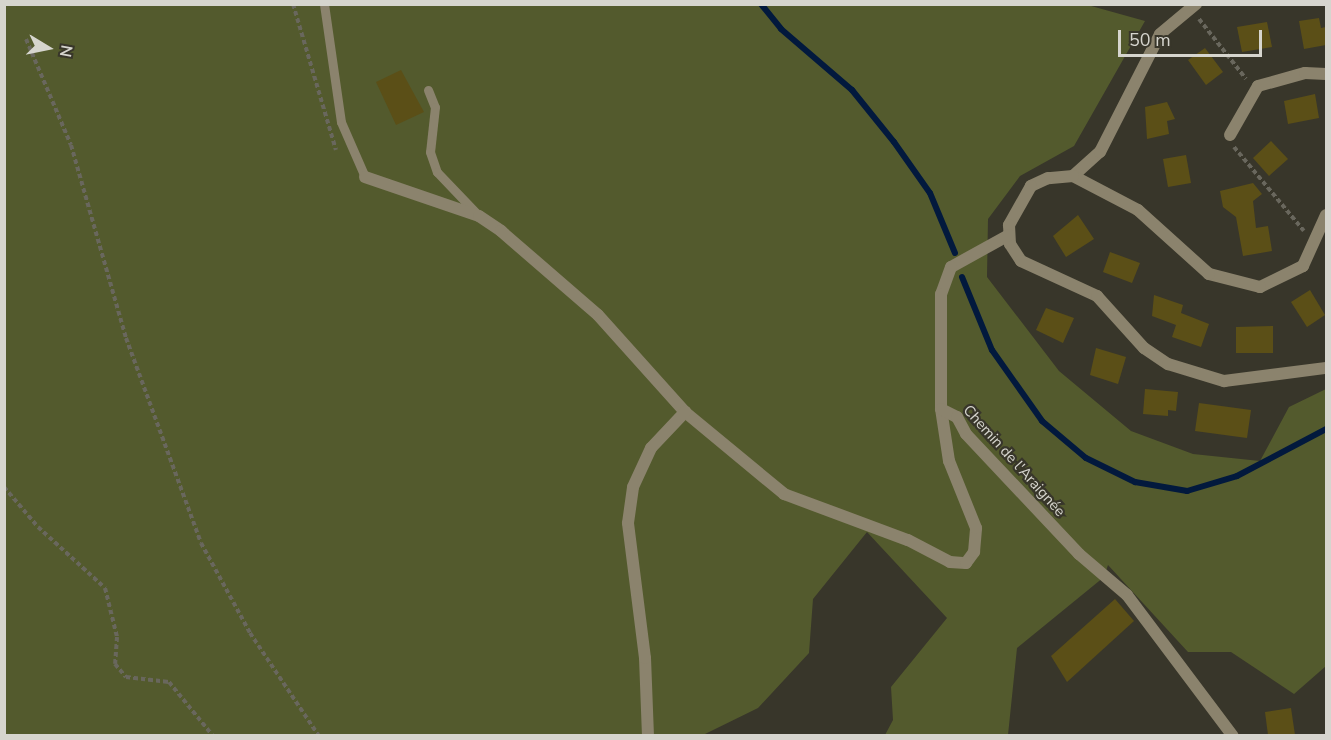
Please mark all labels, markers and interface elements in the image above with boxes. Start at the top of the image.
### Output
north arrow [18,18,78,78]
scale bar [1121,18,1265,56]
text: 50 m [1129,28,1171,52]
text: N [54,43,78,59]
street label: Chemin de l'Araignée [959,401,1069,521]

